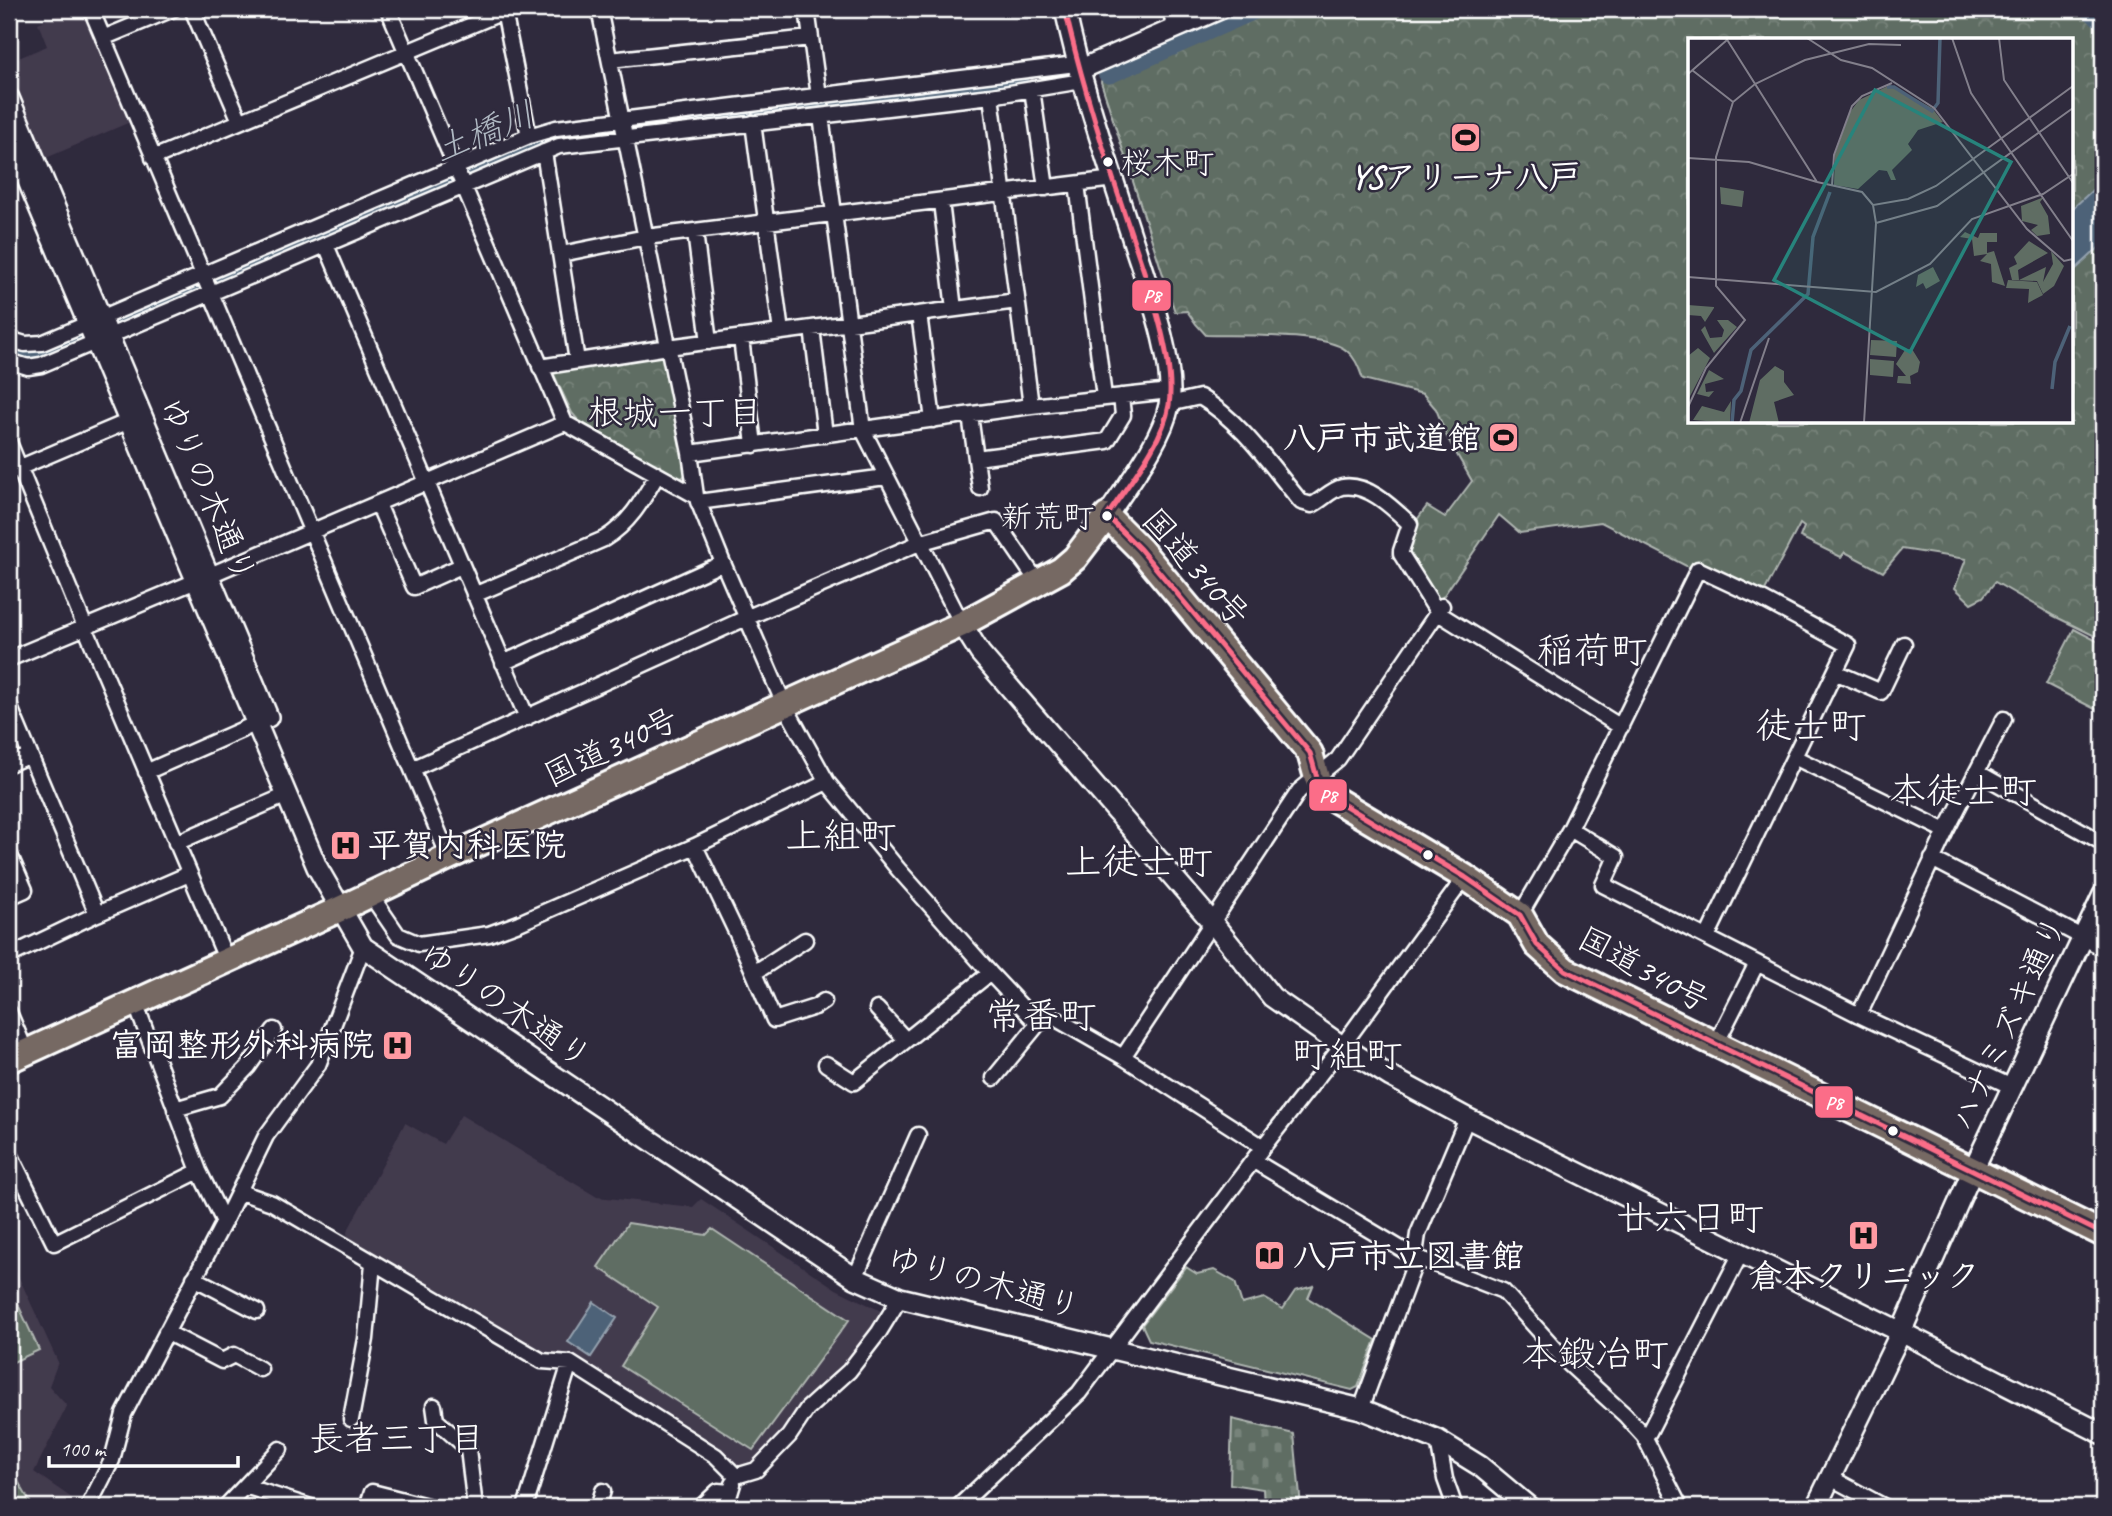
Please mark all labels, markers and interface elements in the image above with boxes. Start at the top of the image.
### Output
inset map [1688,38,2074,424]
water label: 土橋川 [427,91,541,173]
sports icon: YSアリーナ八戸 [1449,120,1483,154]
place label: 桜木町 [1121,143,1214,182]
marker: 桜木町 [1101,155,1115,169]
place label: YSアリーナ八戸 [1351,156,1581,198]
line badge: P8 [1131,279,1172,312]
text: P8 [1143,284,1163,308]
district label: 根城一丁目 [587,390,763,435]
street label: ゆりの木通り [150,391,266,589]
place label: 八戸市武道館 [1283,417,1481,459]
sports icon: 八戸市武道館 [1487,421,1521,455]
place label: 新荒町 [1001,497,1094,536]
street label: 国道340号 [1133,499,1259,635]
marker: 新荒町 [1100,509,1114,523]
district label: 稲荷町 [1537,627,1648,674]
street label: 国道340号 [537,698,685,796]
district label: 徒士町 [1756,702,1867,749]
district label: 本徒士町 [1889,767,2037,814]
line badge: P8 [1308,778,1348,812]
text: P8 [1319,784,1339,808]
district label: 上組町 [786,812,897,859]
place label: 平賀内科医院 [368,824,566,866]
hospital icon: 平賀内科医院 [328,828,362,862]
district label: 上徒士町 [1065,838,1213,885]
unlabelled marker [1421,848,1435,862]
street label: ハナミズキ通り [1940,909,2076,1137]
street label: 国道340号 [1571,917,1717,1021]
street label: ゆりの木通り [412,932,600,1078]
district label: 常番町 [986,992,1097,1039]
place label: 富岡整形外科病院 [110,1024,374,1066]
hospital icon: 富岡整形外科病院 [380,1028,414,1062]
district label: 町組町 [1292,1031,1403,1078]
line badge: P8 [1814,1085,1854,1119]
text: P8 [1825,1091,1845,1115]
unlabelled marker [1886,1124,1900,1138]
district label: 廿六日町 [1616,1194,1764,1241]
hospital icon: 倉本クリニック [1847,1219,1881,1253]
place label: 八戸市立図書館 [1293,1235,1524,1277]
street label: ゆりの木通り [883,1236,1085,1328]
library icon: 八戸市立図書館 [1253,1239,1287,1273]
place label: 倉本クリニック [1749,1255,1980,1297]
district label: 本鍛冶町 [1521,1330,1669,1377]
district label: 長者三丁目 [309,1416,485,1461]
scale bar [49,1425,238,1469]
text: 100 m [60,1436,107,1462]

